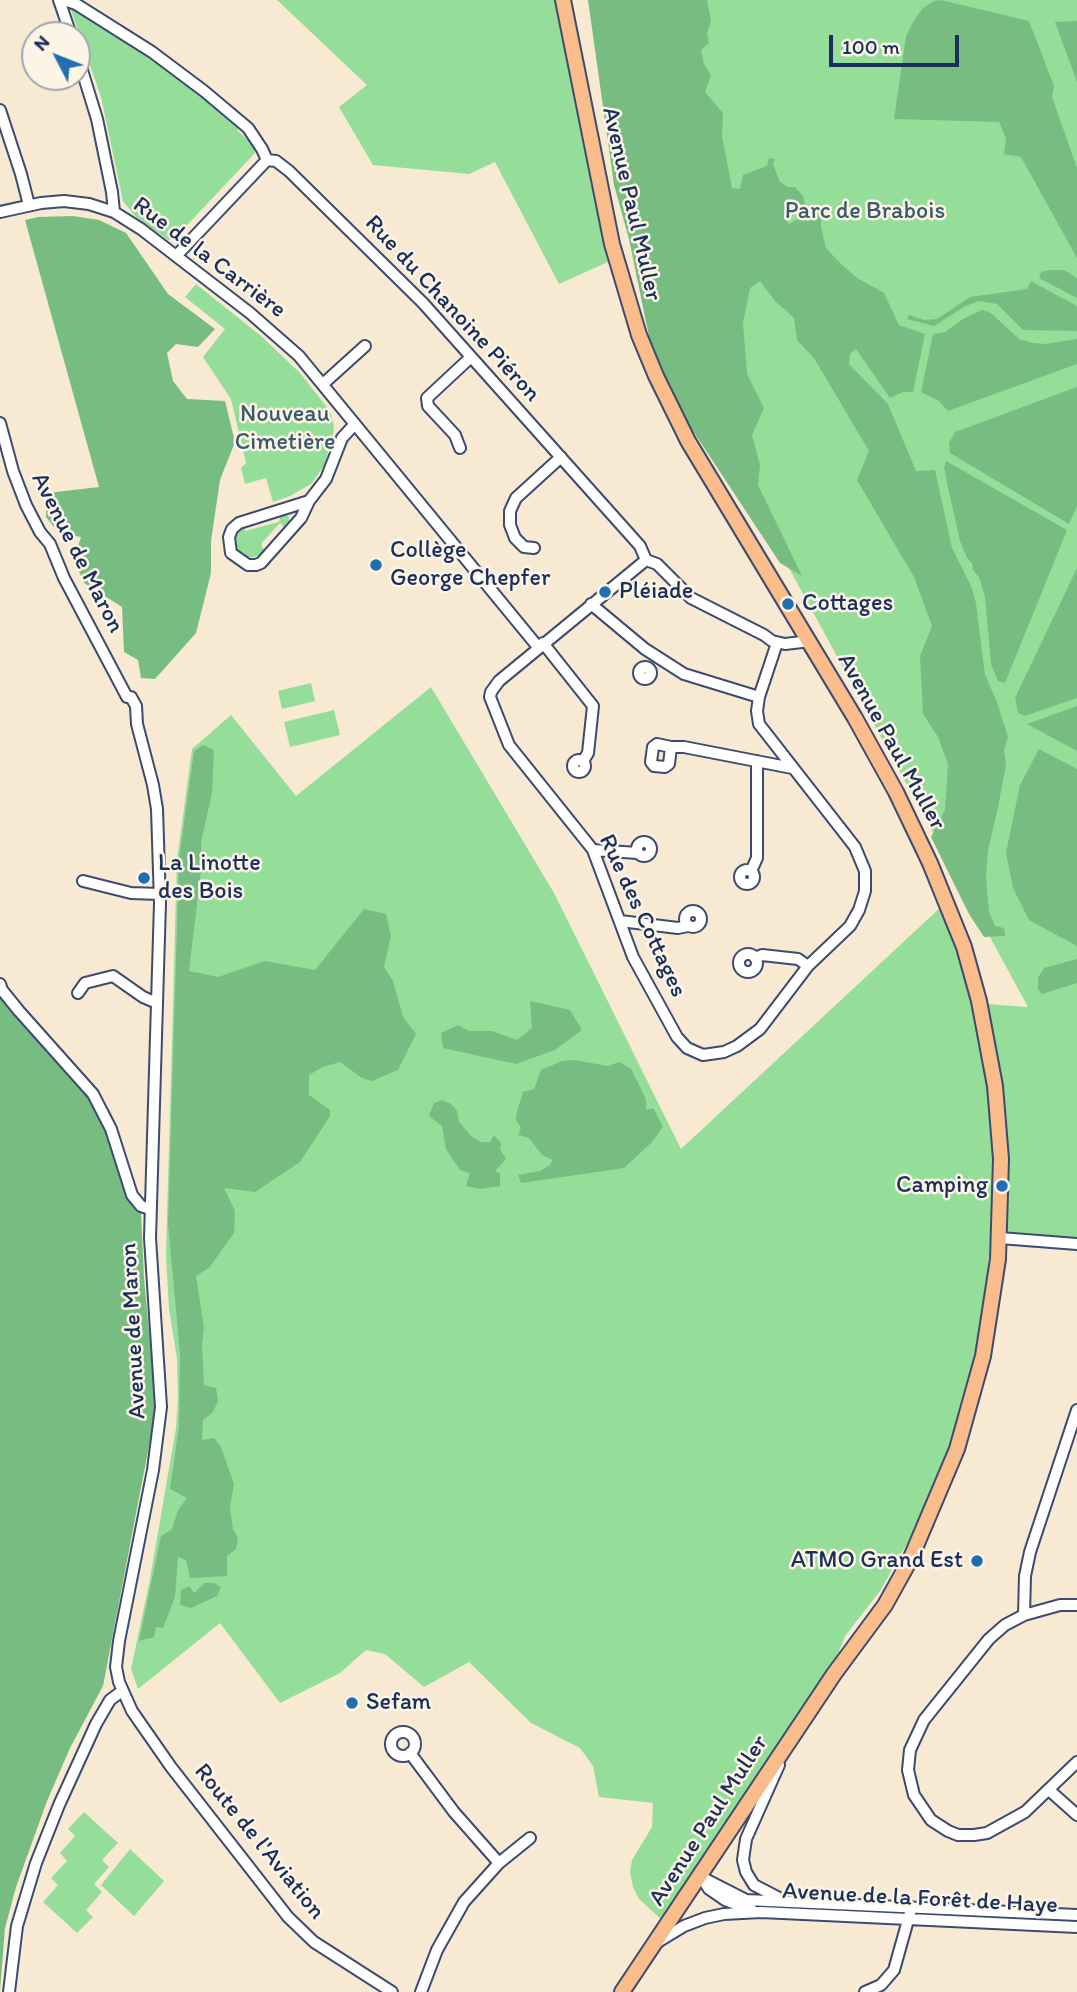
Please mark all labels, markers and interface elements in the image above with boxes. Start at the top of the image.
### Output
north arrow [21,21,91,91]
scale bar [832,21,962,65]
text: N [29,30,54,55]
text: 100 m [842,34,900,59]
street label: Avenue Paul Muller [595,104,667,304]
street label: Rue de la Carrière [127,191,291,325]
park label: Parc de Brabois [785,198,945,226]
street label: Rue du Chanoine Piéron [358,210,546,408]
park label: Nouveau Cimetière [235,401,335,457]
street label: Avenue de Maron [24,468,130,638]
place label: Collège George Chepfer [390,537,551,593]
marker: Collège George Chepfer [368,557,384,573]
place label: Pléiade [619,578,693,606]
marker: Pléiade [597,584,613,600]
place label: Cottages [802,590,893,618]
marker: Cottages [780,596,796,612]
street label: Avenue Paul Muller [830,649,952,835]
street label: Rue des Cottages [592,830,692,1002]
place label: La Linotte des Bois [158,850,261,906]
marker: La Linotte des Bois [136,870,152,886]
place label: Camping [896,1172,988,1200]
marker: Camping [994,1178,1010,1194]
street label: Avenue de Maron [115,1242,153,1420]
place label: ATMO Grand Est [791,1547,963,1575]
marker: ATMO Grand Est [969,1553,985,1569]
place label: Sefam [366,1689,431,1717]
marker: Sefam [344,1695,360,1711]
street label: Avenue Paul Muller [643,1730,775,1912]
street label: Route de l'Aviation [187,1758,331,1926]
street label: Avenue de la Forêt de Haye [782,1877,1058,1921]

